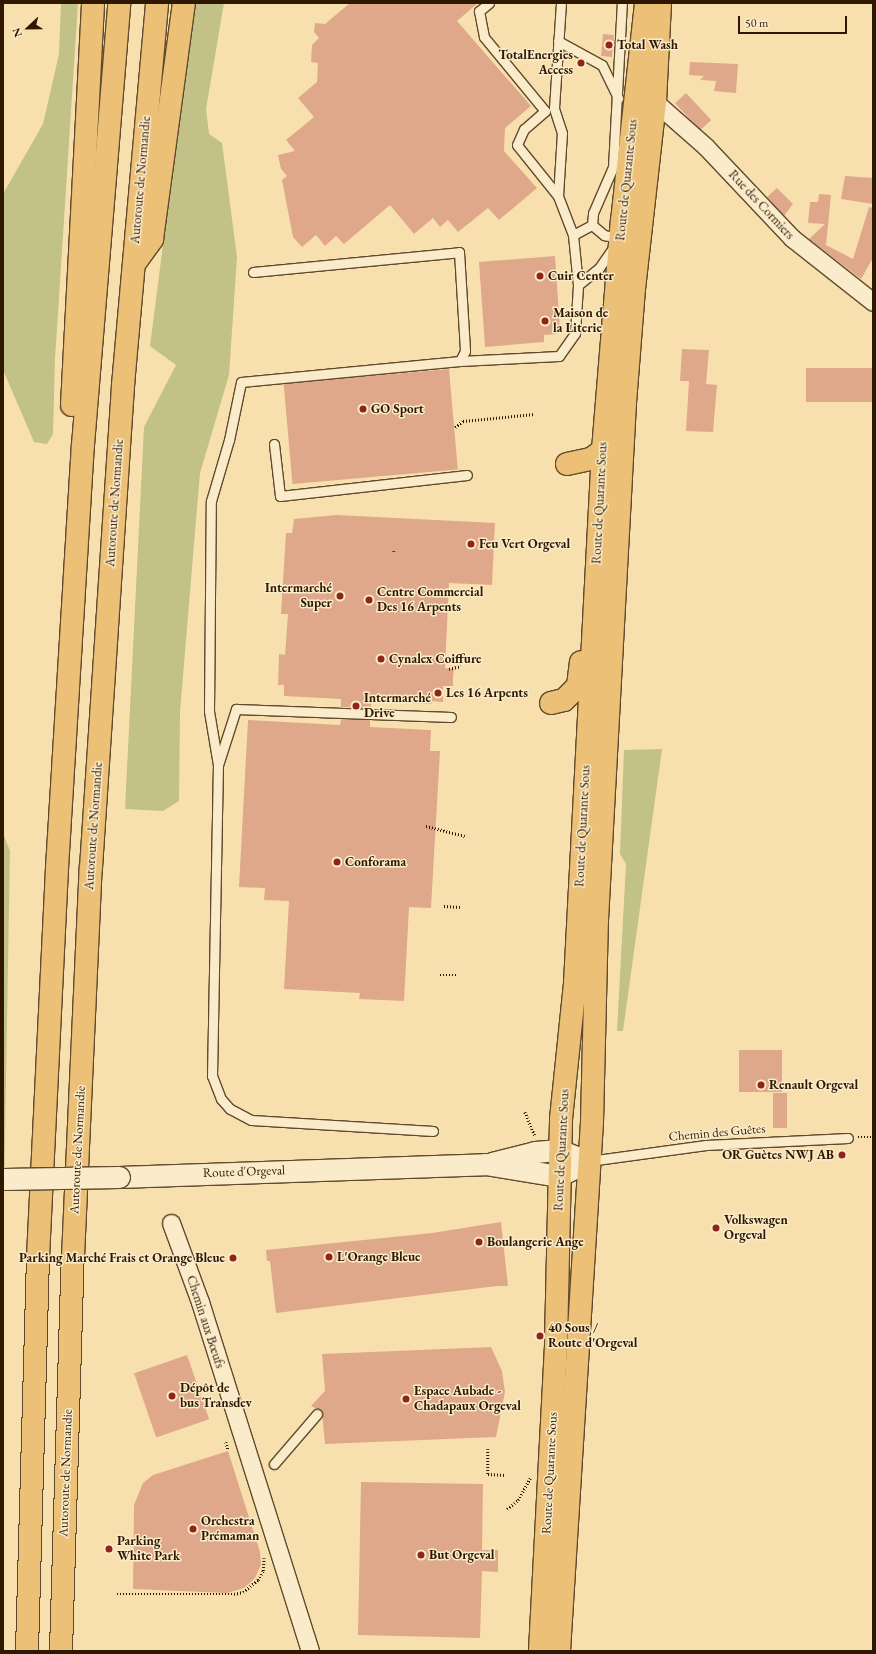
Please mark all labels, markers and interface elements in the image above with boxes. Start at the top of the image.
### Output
north arrow [8,8,48,48]
scale bar [740,8,849,34]
text: 50 m [745,15,768,31]
text: N [9,26,25,39]
place label: Total Wash [617,37,678,53]
marker: Total Wash [604,40,614,50]
place label: TotalEnergies Access [498,48,573,79]
marker: TotalEnergies Access [576,58,586,68]
street label: Autoroute de Normandie [128,116,154,244]
street label: Route de Quarante Sous [613,118,641,242]
street label: Rue des Cormiers [725,167,797,243]
place label: Cuir Center [548,268,614,284]
marker: Cuir Center [535,271,545,281]
place label: Maison de la Literie [553,306,608,337]
marker: Maison de la Literie [540,316,550,326]
place label: GO Sport [371,401,424,417]
marker: GO Sport [358,404,368,414]
street label: Autoroute de Normandie [103,439,127,567]
street label: Route de Quarante Sous [589,442,611,564]
place label: Feu Vert Orgeval [479,536,570,552]
marker: Feu Vert Orgeval [466,539,476,549]
place label: Intermarché Super [265,581,332,612]
place label: Centre Commercial Des 16 Arpents [377,585,483,616]
marker: Intermarché Super [335,591,345,601]
marker: Centre Commercial Des 16 Arpents [364,595,374,605]
place label: Cynalex Coiffure [389,651,482,667]
marker: Cynalex Coiffure [376,654,386,664]
place label: Les 16 Arpents [446,685,528,701]
marker: Les 16 Arpents [433,688,443,698]
place label: Intermarché Drive [364,691,431,722]
marker: Intermarché Drive [351,701,361,711]
street label: Autoroute de Normandie [82,762,106,890]
street label: Route de Quarante Sous [572,765,594,887]
place label: Conforama [345,854,406,870]
marker: Conforama [332,857,342,867]
place label: Renault Orgeval [769,1077,858,1093]
marker: Renault Orgeval [756,1080,766,1090]
street label: Autoroute de Normandie [67,1086,89,1214]
street label: Route de Quarante Sous [551,1089,573,1211]
street label: Chemin des Guêtes [668,1121,766,1145]
place label: OR Guètes NWJ AB [722,1147,834,1163]
marker: OR Guètes NWJ AB [837,1150,847,1160]
street label: Route d'Orgeval [203,1163,285,1181]
place label: Volkswagen Orgeval [724,1213,788,1244]
marker: Volkswagen Orgeval [711,1223,721,1233]
place label: Boulangerie Ange [487,1234,584,1250]
marker: Boulangerie Ange [474,1237,484,1247]
place label: L'Orange Bleue [337,1249,421,1265]
place label: Parking Marché Frais et Orange Bleue [19,1250,225,1266]
marker: L'Orange Bleue [324,1252,334,1262]
marker: Parking Marché Frais et Orange Bleue [228,1253,238,1263]
street label: Chemin aux Bœufs [183,1274,227,1370]
place label: 40 Sous / Route d'Orgeval [548,1321,638,1352]
marker: 40 Sous / Route d'Orgeval [535,1331,545,1341]
place label: Dépôt de bus Transdev [180,1381,252,1412]
place label: Espace Aubade - Chadapaux Orgeval [414,1384,521,1415]
marker: Dépôt de bus Transdev [167,1391,177,1401]
marker: Espace Aubade - Chadapaux Orgeval [401,1394,411,1404]
street label: Autoroute de Normandie [56,1409,76,1537]
street label: Route de Quarante Sous [539,1412,561,1534]
place label: Orchestra Prémaman [201,1514,259,1545]
marker: Orchestra Prémaman [188,1524,198,1534]
place label: Parking White Park [117,1534,180,1565]
marker: Parking White Park [104,1544,114,1554]
place label: But Orgeval [429,1547,495,1563]
marker: But Orgeval [416,1550,426,1560]

